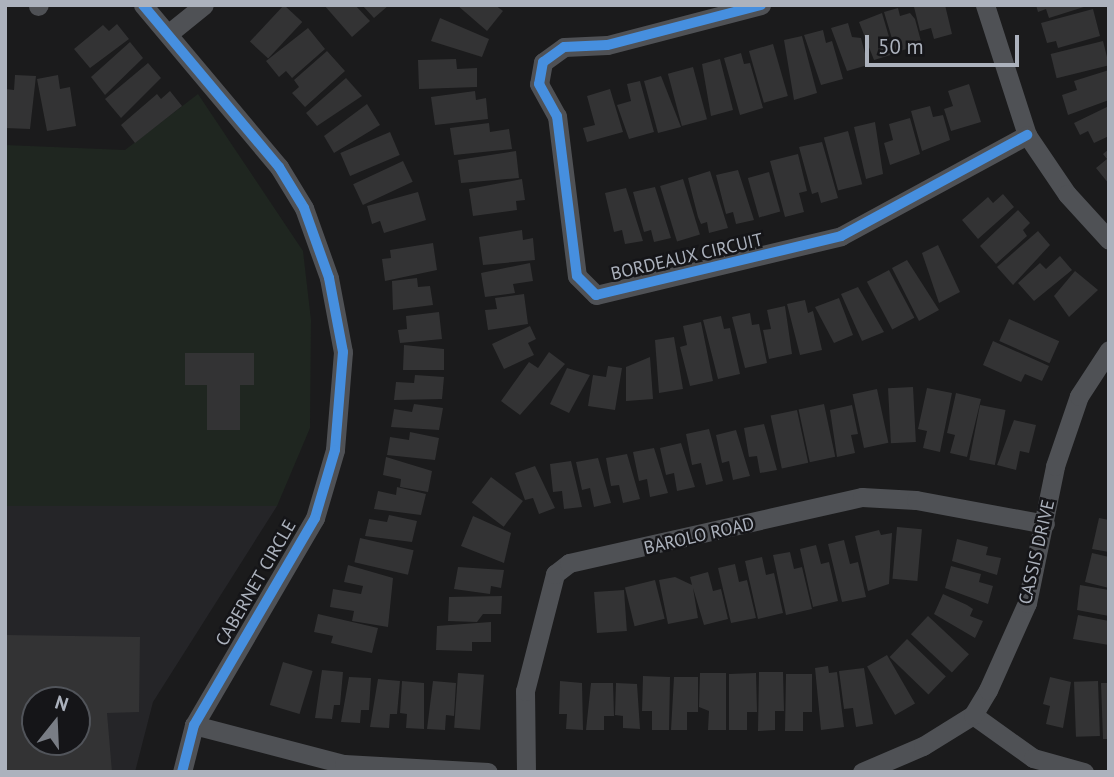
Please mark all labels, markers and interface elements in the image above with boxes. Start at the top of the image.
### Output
scale bar [869,21,1023,65]
text: 50 m [878,33,924,60]
street label: BORDEAUX CIRCUIT [609,229,765,285]
street label: CASSIS DRIVE [1014,498,1060,606]
street label: BAROLO ROAD [642,513,756,559]
street label: CABERNET CIRCLE [211,516,301,650]
north arrow [21,686,91,756]
text: N [52,690,72,716]

